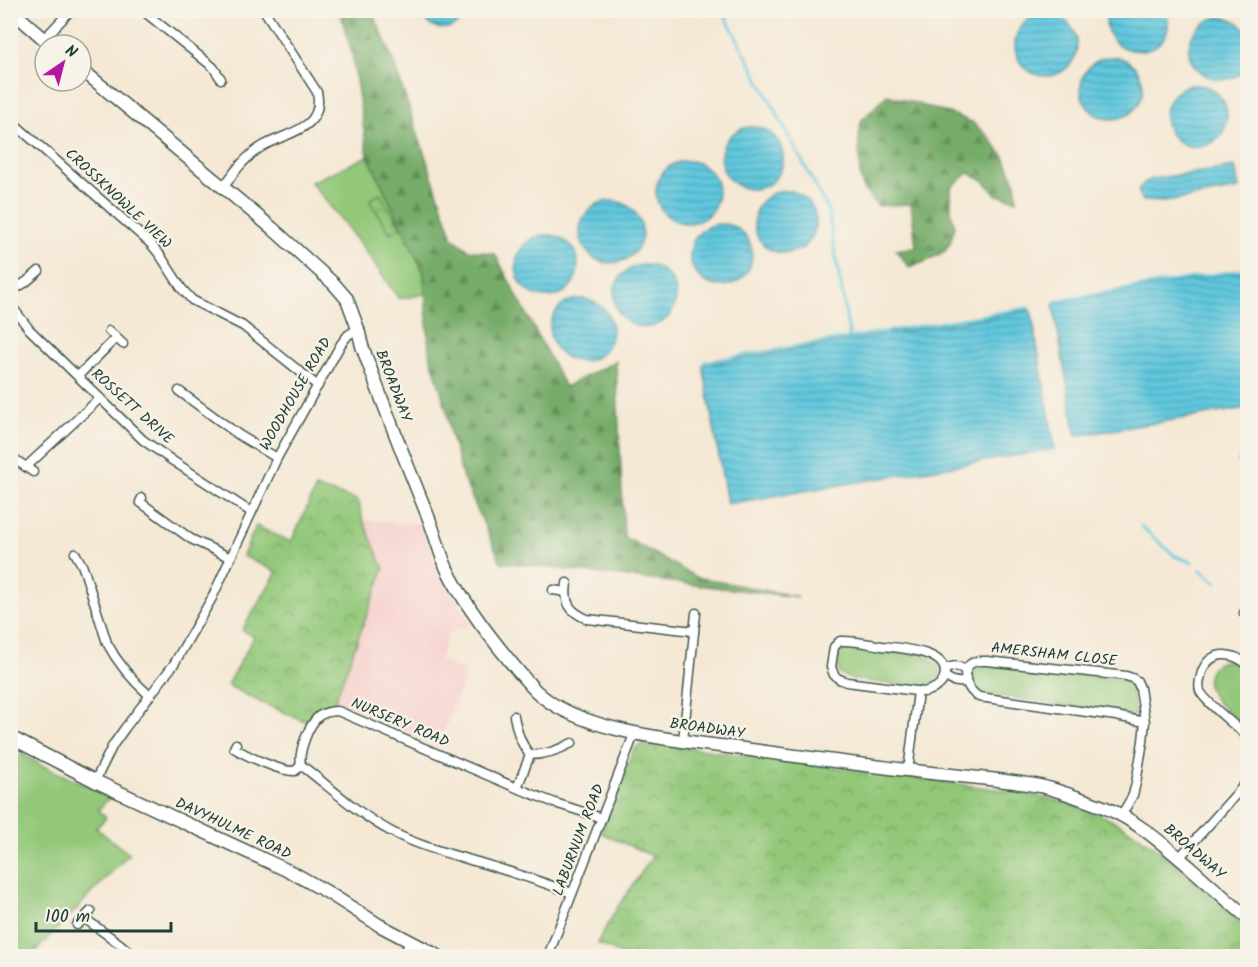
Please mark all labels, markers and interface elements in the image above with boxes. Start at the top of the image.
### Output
north arrow [33,33,93,93]
text: N [59,39,82,65]
street label: CROSSKNOWLE VIEW [59,143,177,255]
street label: WOODHOUSE ROAD [254,333,338,455]
street label: BROADWAY [368,346,418,427]
street label: ROSSETT DRIVE [85,363,180,452]
street label: AMERSHAM CLOSE [990,636,1119,674]
street label: NURSERY ROAD [347,691,453,755]
street label: BROADWAY [668,712,748,746]
street label: LABURNUM ROAD [547,780,612,900]
street label: DAVYHULME ROAD [171,791,295,867]
street label: BROADWAY [1158,818,1232,887]
scale bar [36,895,171,933]
text: 100 m [45,903,90,932]

